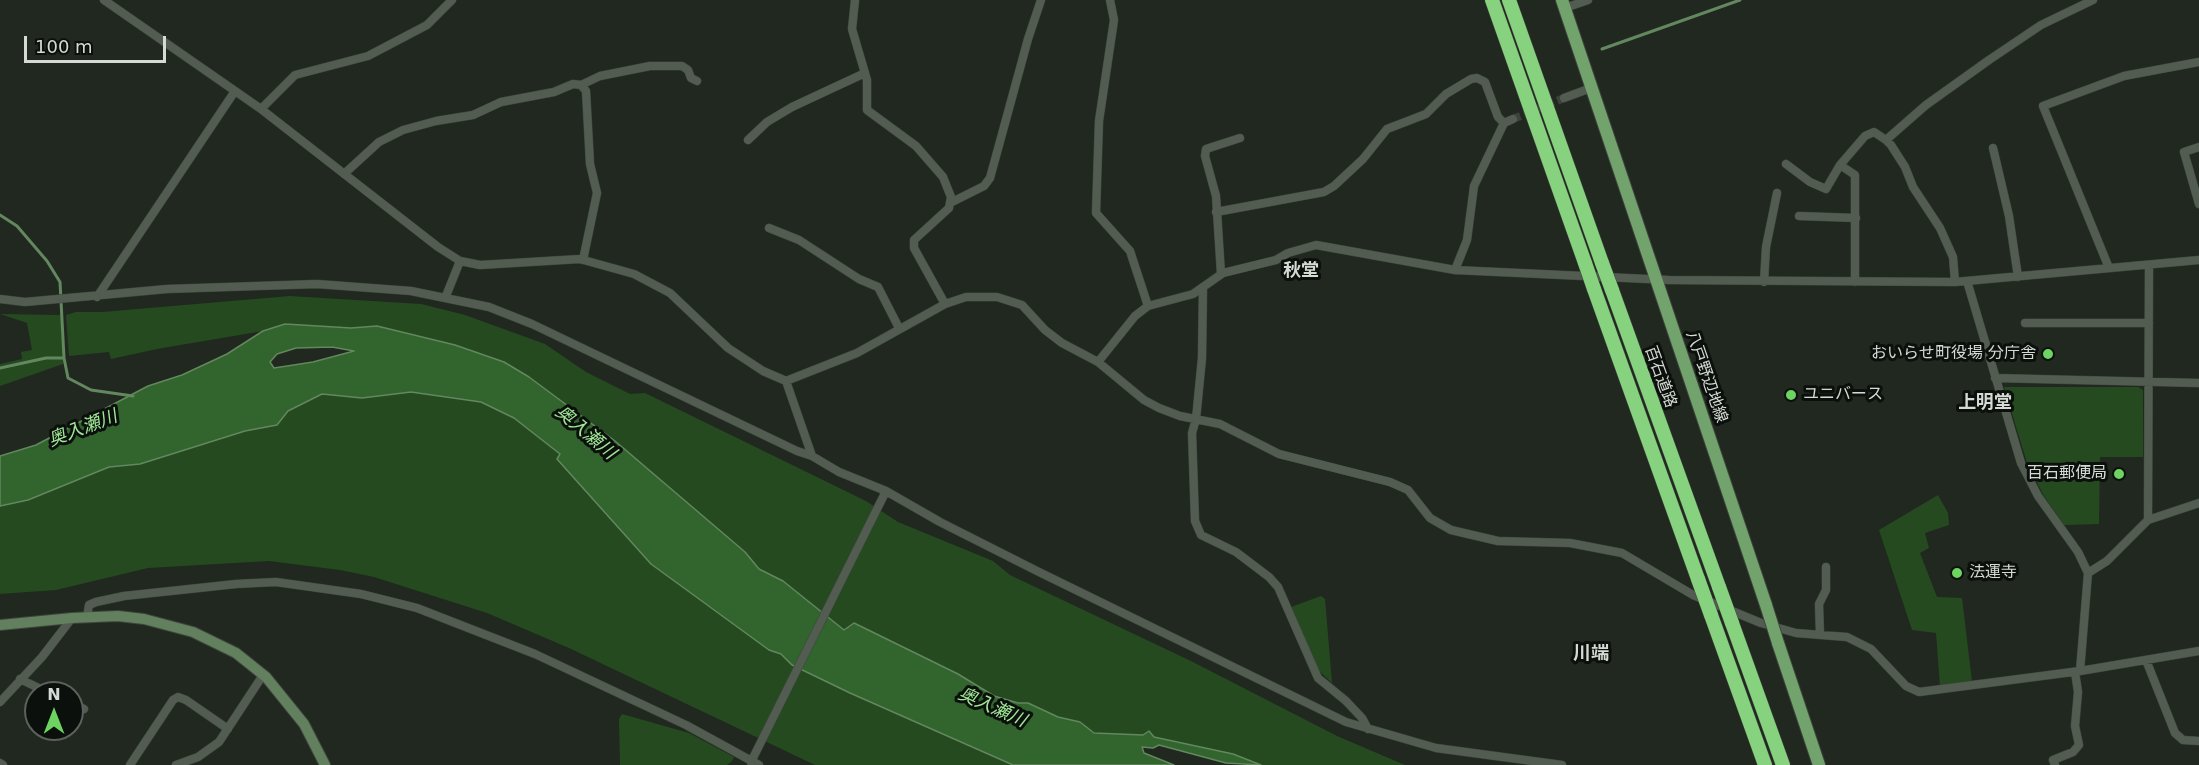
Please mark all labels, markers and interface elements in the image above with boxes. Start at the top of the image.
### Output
scale bar [27,24,170,62]
text: 100 m [35,36,93,57]
district label: 秋堂 [1283,260,1319,282]
street label: 八戸野辺地線 [1681,328,1731,426]
street label: 百石道路 [1640,344,1680,410]
place label: おいらせ町役場 分庁舎 [1871,344,2036,364]
marker: おいらせ町役場 分庁舎 [2041,347,2055,361]
place label: ユニバース [1803,385,1883,405]
marker: ユニバース [1784,388,1798,402]
district label: 上明堂 [1958,392,2012,414]
water label: 奥入瀬川 [550,402,620,464]
water label: 奥入瀬川 [46,406,120,452]
place label: 百石郵便局 [2027,464,2107,484]
marker: 百石郵便局 [2112,467,2126,481]
place label: 法運寺 [1969,563,2017,583]
marker: 法運寺 [1950,566,1964,580]
district label: 川端 [1573,643,1609,665]
north arrow [24,681,84,741]
water label: 奥入瀬川 [955,683,1029,733]
text: N [47,685,61,704]

